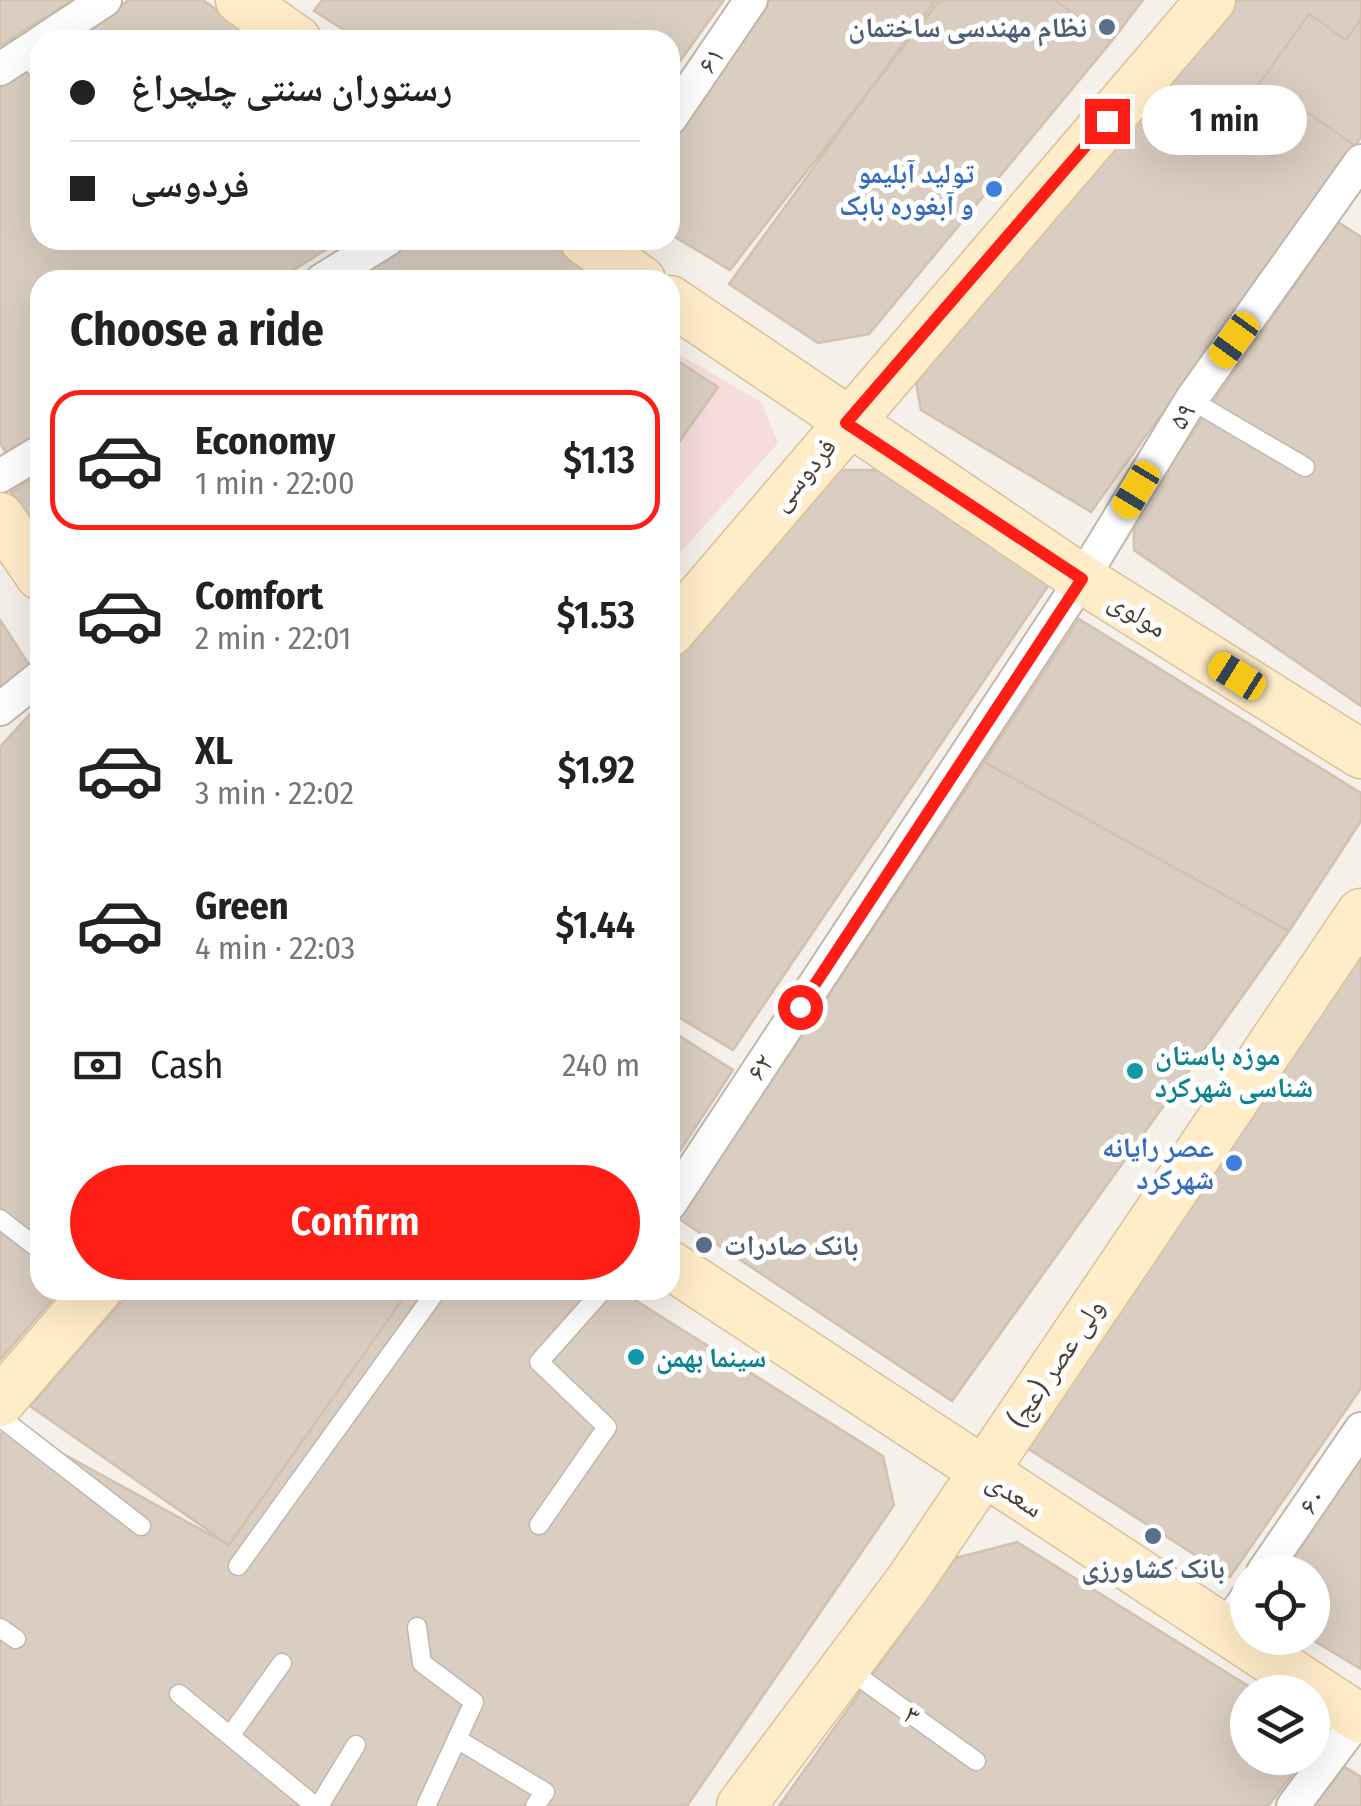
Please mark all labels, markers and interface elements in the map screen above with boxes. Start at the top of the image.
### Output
place label: نظام مهندسی ساختمان [848,11,1087,47]
marker: نظام مهندسی ساختمان [1096,16,1118,38]
street label: ۶۱ [690,40,732,80]
text: رستوران سنتی چلچراغ [130,65,452,111]
callout: 1 min [1142,86,1307,156]
route end [1085,99,1130,144]
text: 1 min [1190,101,1259,139]
place label: تولید آبلیمو و آبغوره بابک [839,157,974,222]
text: فردوسی [130,161,249,207]
marker: تولید آبلیمو و آبغوره بابک [983,178,1005,200]
text: Choose a ride [70,303,324,357]
car [1204,307,1264,373]
street label: ۵۹ [1161,397,1203,435]
icon: car [75,415,165,505]
text: Economy [195,418,335,464]
street label: فردوسی [763,431,844,518]
text: $1.13 [563,437,635,483]
car [1108,457,1164,523]
text: 1 min · 22:00 [195,464,355,502]
icon: car [75,570,165,660]
text: Comfort [195,573,323,619]
street label: مولوی [1103,584,1173,644]
text: $1.53 [557,592,635,638]
text: 2 min · 22:01 [195,619,351,657]
car [1204,647,1270,705]
icon: car [75,725,165,815]
text: XL [195,728,233,774]
text: $1.92 [558,747,635,793]
text: 3 min · 22:02 [195,774,354,812]
icon: car [75,880,165,970]
text: Green [195,883,289,929]
text: $1.44 [555,902,635,948]
text: 4 min · 22:03 [195,929,355,967]
route start [778,985,823,1030]
icon: cash [70,1038,125,1093]
place label: موزه باستان شناسی شهرکرد [1155,1039,1313,1105]
text: Cash [150,1042,224,1088]
text: 240 m [562,1046,640,1084]
street label: ۶۲ [739,1047,781,1087]
marker: موزه باستان شناسی شهرکرد [1124,1060,1146,1082]
place label: عصر رایانه شهرکرد [1102,1131,1214,1196]
marker: عصر رایانه شهرکرد [1223,1152,1245,1174]
button: Confirm [70,1165,640,1280]
place label: بانک صادرات [724,1229,858,1262]
marker: بانک صادرات [693,1234,715,1256]
street label: ولی عصر (عج) [1001,1292,1112,1434]
place label: سینما بهمن [656,1341,766,1375]
marker: سینما بهمن [625,1346,647,1368]
street label: سعدی [981,1464,1049,1524]
street label: ۶۰ [1291,1481,1333,1521]
marker: بانک کشاورزی [1142,1525,1164,1547]
place label: بانک کشاورزی [1081,1552,1225,1585]
map controls [1230,1555,1330,1775]
button: locate [1230,1555,1330,1655]
button: layers [1230,1675,1330,1775]
street label: ۳ [897,1698,927,1732]

